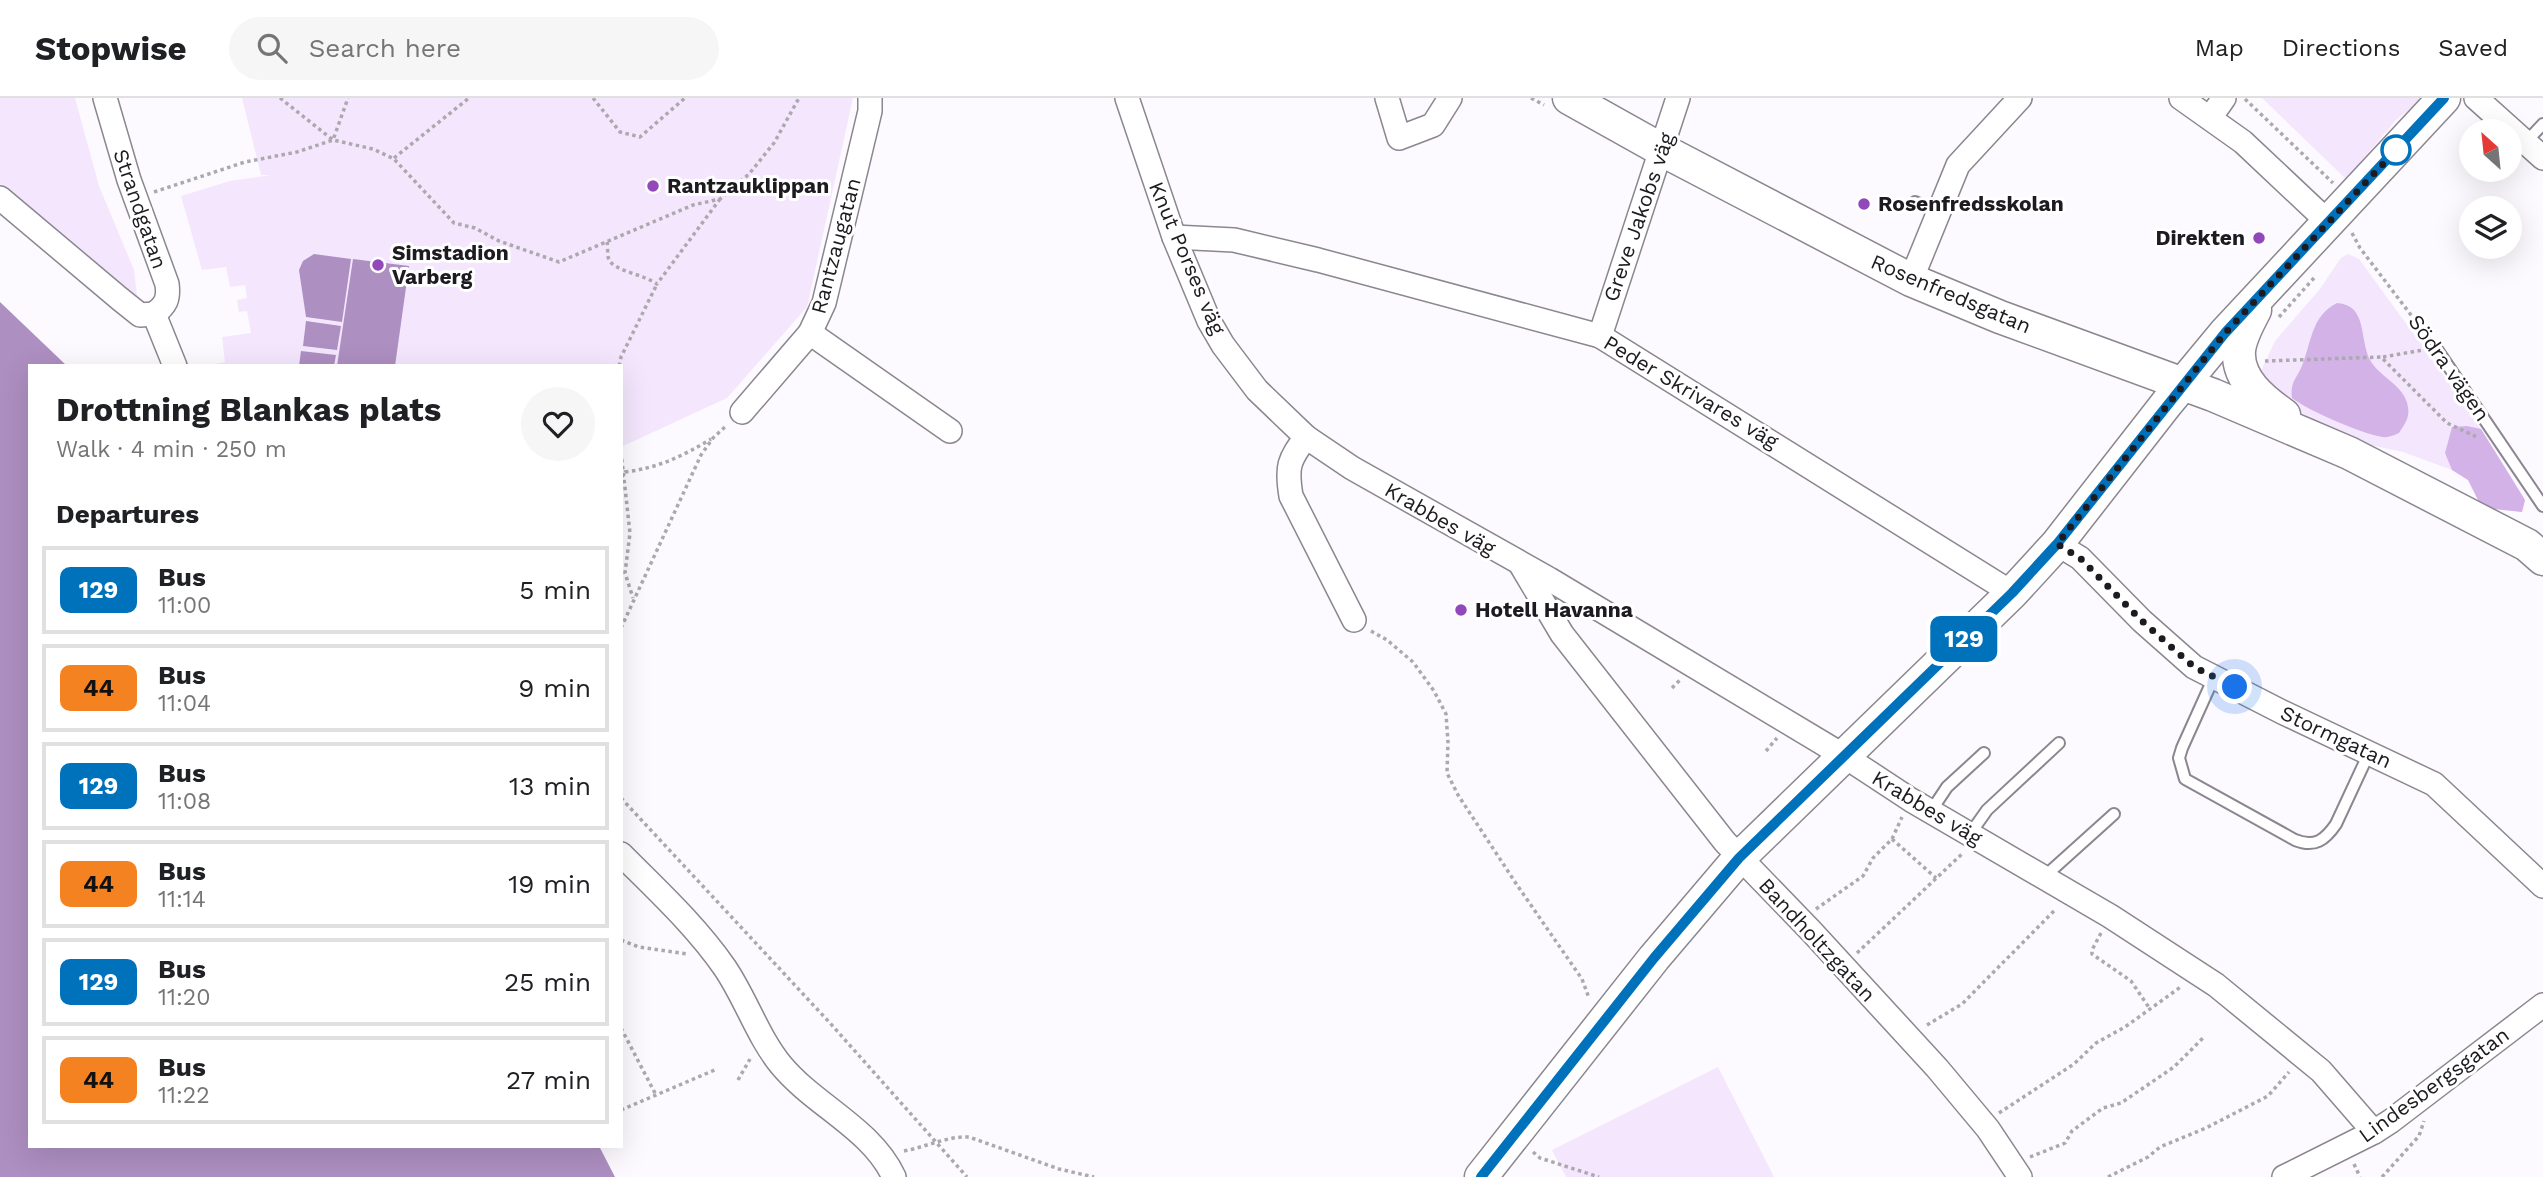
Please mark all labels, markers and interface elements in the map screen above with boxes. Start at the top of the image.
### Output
search box [229,17,719,80]
text: Stopwise [35,29,187,68]
icon: search [253,29,291,67]
text: Search here [309,33,461,63]
text: Map [2195,34,2244,62]
text: Directions [2282,34,2400,62]
text: Saved [2438,34,2508,62]
north arrow [2459,119,2522,182]
map controls [2459,119,2522,259]
street label: Greve Jakobs väg [1598,128,1679,305]
unlabelled marker [2381,135,2411,165]
street label: Strandgatan [108,146,173,272]
place label: Rantzauklippan [667,173,829,198]
street label: Rantzaugatan [805,175,866,317]
marker: Rantzauklippan [645,178,661,194]
street label: Knut Porses väg [1144,178,1231,339]
place label: Rosenfredsskolan [1878,191,2064,216]
marker: Rosenfredsskolan [1856,196,1872,212]
button: layers [2459,196,2522,259]
place label: Direkten [2155,225,2245,250]
marker: Direkten [2251,230,2267,246]
place label: Simstadion Varberg [392,240,509,289]
street label: Rosenfredsgatan [1867,249,2035,339]
marker: Simstadion Varberg [370,257,386,273]
street label: Södra vägen [2404,310,2495,426]
street label: Peder Skrivares väg [1599,330,1784,454]
button: heart [521,387,595,461]
text: Drottning Blankas plats [56,390,441,429]
text: Walk · 4 min · 250 m [56,436,287,463]
street label: Krabbes väg [1380,477,1501,561]
text: Departures [56,499,199,529]
text: Bus [158,562,206,592]
text: 5 min [519,575,591,605]
text: 129 [79,576,118,604]
text: 11:00 [158,592,211,619]
place label: Hotell Havanna [1475,597,1634,622]
marker: Hotell Havanna [1453,602,1469,618]
line badge: 129 [1924,616,2004,662]
text: 129 [1944,625,1984,653]
text: Bus [158,660,206,690]
your location [2217,669,2252,704]
text: 9 min [518,673,591,703]
text: 44 [83,674,114,702]
text: 11:04 [158,690,211,717]
street label: Stormgatan [2277,700,2396,773]
text: Bus [158,758,206,788]
street label: Krabbes väg [1868,765,1987,851]
text: 13 min [509,771,591,801]
text: 129 [79,772,118,800]
text: 11:08 [158,788,211,815]
text: Bus [158,856,206,886]
text: 19 min [508,869,591,899]
text: 44 [83,870,114,898]
street label: Bandholtzgatan [1754,873,1881,1007]
text: 11:14 [158,886,206,913]
text: Bus [158,954,206,984]
text: 25 min [504,967,591,997]
text: 129 [79,968,118,996]
text: 11:20 [158,984,210,1011]
street label: Lindesbergsgatan [2354,1022,2514,1147]
text: Bus [158,1052,206,1082]
text: 27 min [506,1065,591,1095]
text: 44 [83,1066,114,1094]
text: 11:22 [158,1082,210,1109]

